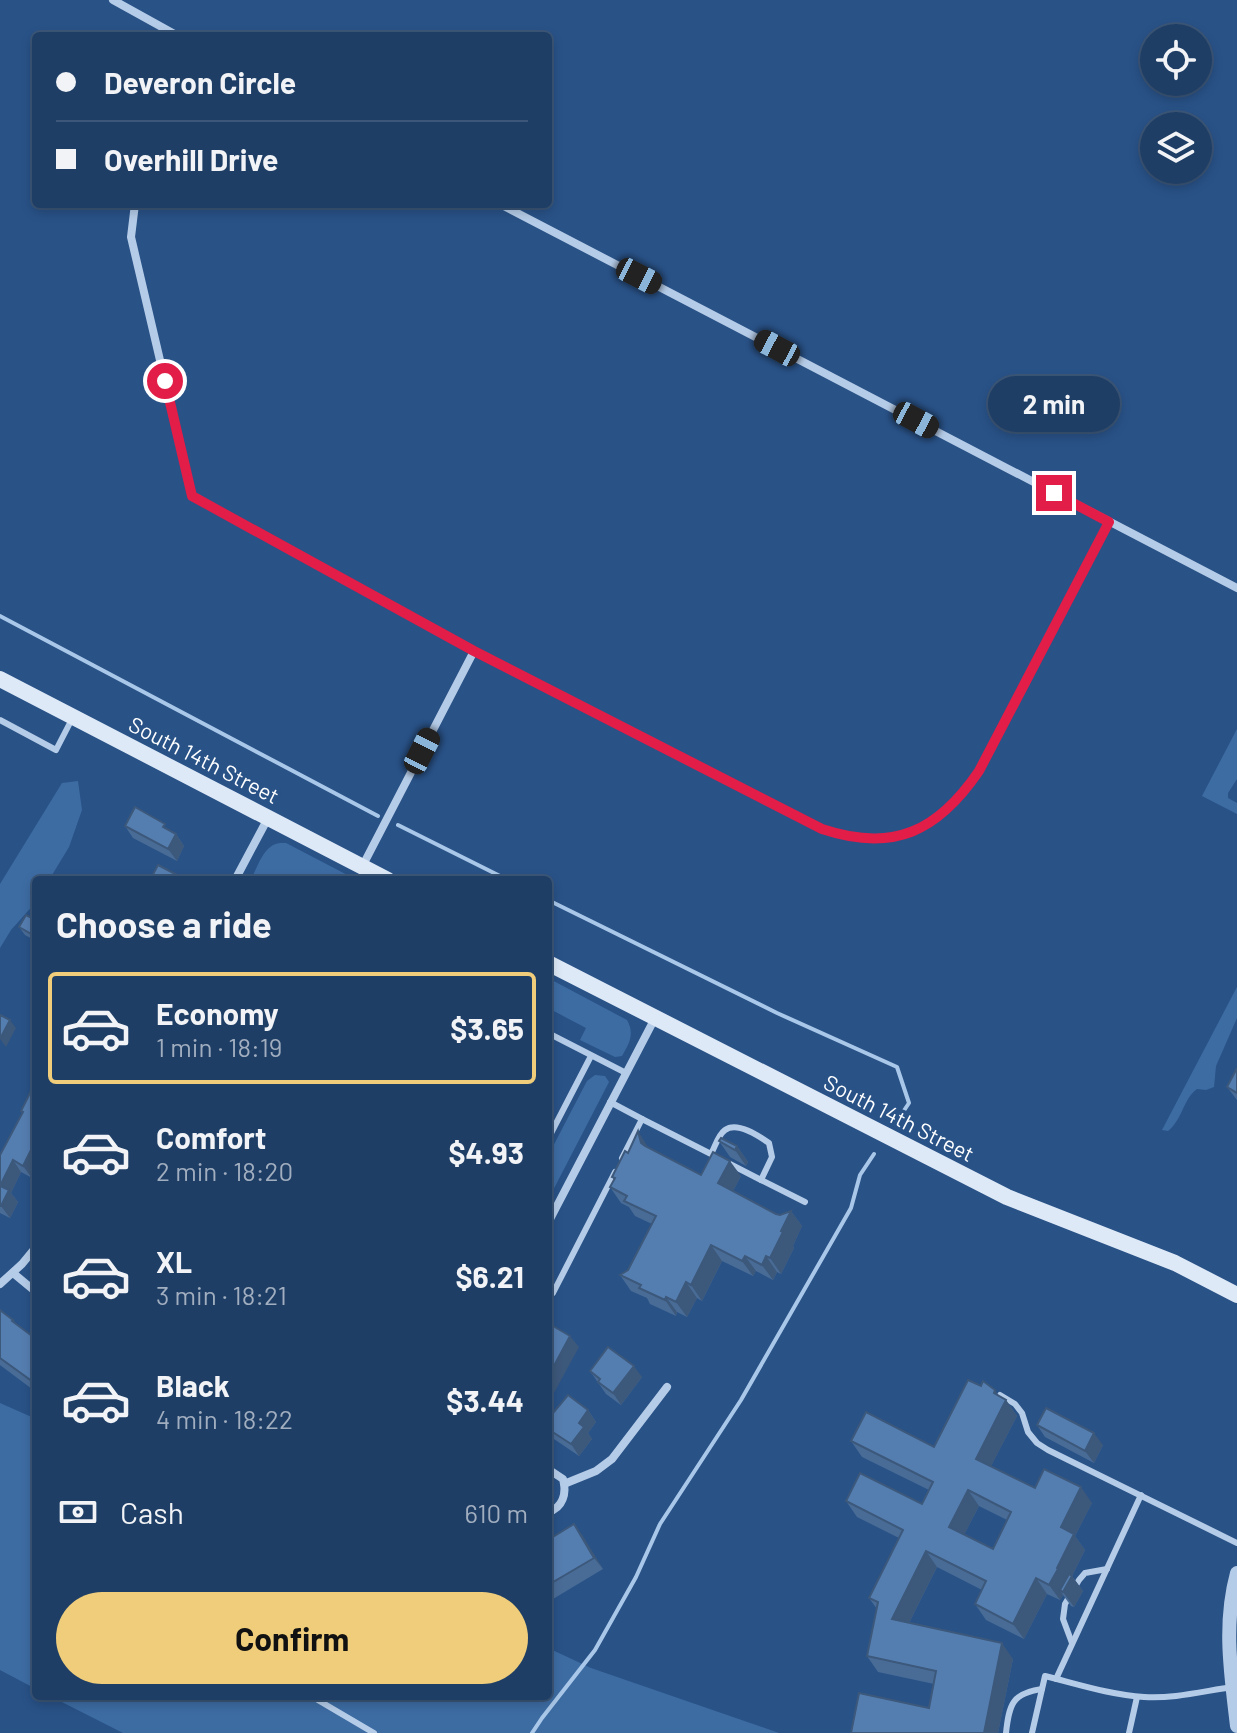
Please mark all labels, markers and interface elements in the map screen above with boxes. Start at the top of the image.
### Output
map controls [1140,24,1212,184]
button: locate [1140,24,1212,96]
text: Deveron Circle [104,64,296,100]
button: layers [1140,112,1212,184]
text: Overhill Drive [104,141,278,177]
car [612,254,666,298]
car [750,326,804,370]
route start [147,363,183,399]
callout: 2 min [988,377,1120,433]
text: 2 min [1023,388,1085,419]
car [889,398,943,442]
route end [1036,475,1072,511]
street label: South 14th Street [125,710,284,808]
car [400,724,444,778]
text: Choose a ride [56,902,272,945]
icon: car [60,992,132,1064]
text: Economy [156,995,279,1031]
text: $3.65 [450,1010,524,1046]
text: 1 min · 18:19 [156,1031,282,1062]
street label: South 14th Street [820,1068,979,1166]
icon: car [60,1116,132,1188]
text: Comfort [156,1119,266,1155]
text: $4.93 [448,1134,524,1170]
text: 2 min · 18:20 [156,1155,293,1186]
icon: car [60,1240,132,1312]
text: XL [156,1243,192,1279]
text: $6.21 [455,1258,524,1294]
text: 3 min · 18:21 [156,1279,287,1310]
icon: car [60,1364,132,1436]
text: Black [156,1367,230,1403]
text: $3.44 [446,1382,524,1418]
text: 4 min · 18:22 [156,1403,293,1434]
icon: cash [56,1490,100,1534]
text: Cash [120,1494,184,1530]
text: 610 m [465,1497,528,1528]
button: Confirm [56,1592,528,1684]

